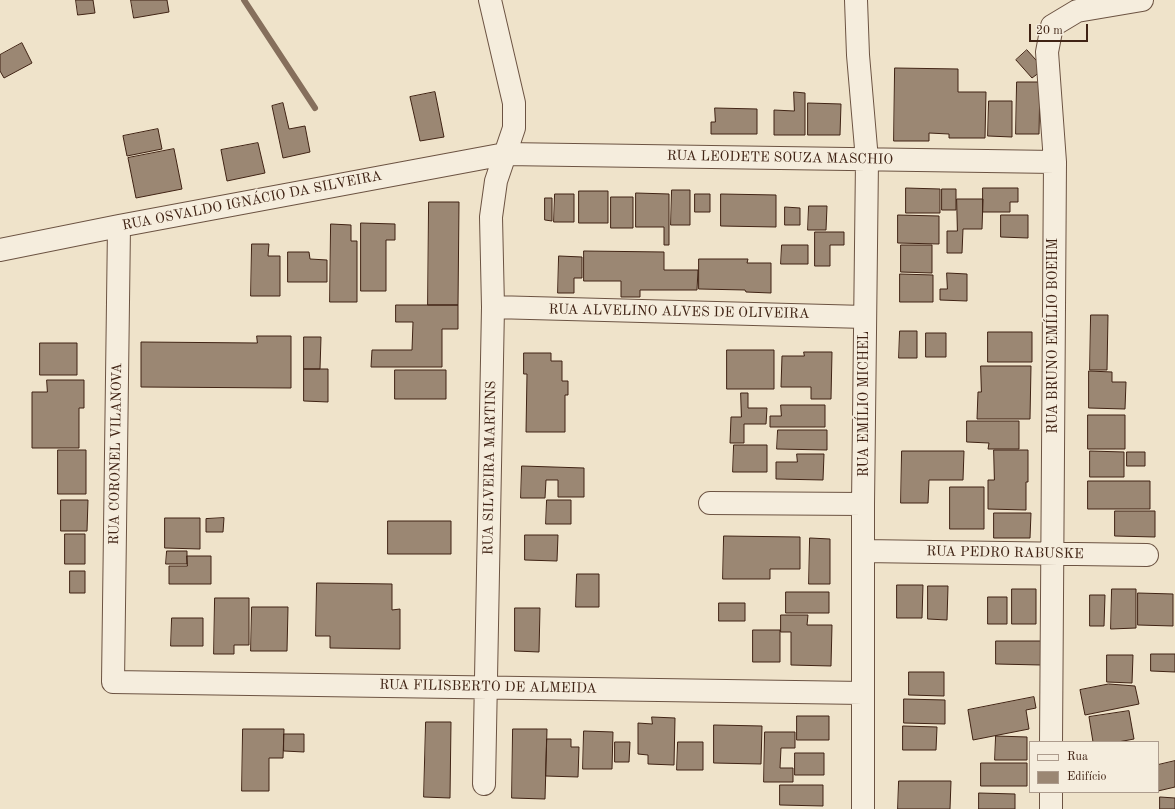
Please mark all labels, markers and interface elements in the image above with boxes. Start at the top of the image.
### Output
scale bar [1031,16,1090,42]
text: 20 m [1036,25,1063,37]
street label: RUA LEODETE SOUZA MASCHIO [667,148,893,168]
street label: RUA OSVALDO IGNÁCIO DA SILVEIRA [121,168,383,234]
street label: RUA BRUNO EMÍLIO BOEHM [1045,238,1061,434]
street label: RUA ALVELINO ALVES DE OLIVEIRA [548,301,810,323]
street label: RUA EMÍLIO MICHEL [856,331,872,477]
street label: RUA CORONEL VILANOVA [106,363,126,545]
street label: RUA SILVEIRA MARTINS [480,381,500,555]
street label: RUA PEDRO RABUSKE [926,543,1084,563]
street label: RUA FILISBERTO DE ALMEIDA [379,677,597,697]
legend [1029,741,1159,793]
text: Rua [1067,751,1088,763]
text: Edifício [1067,771,1106,783]

